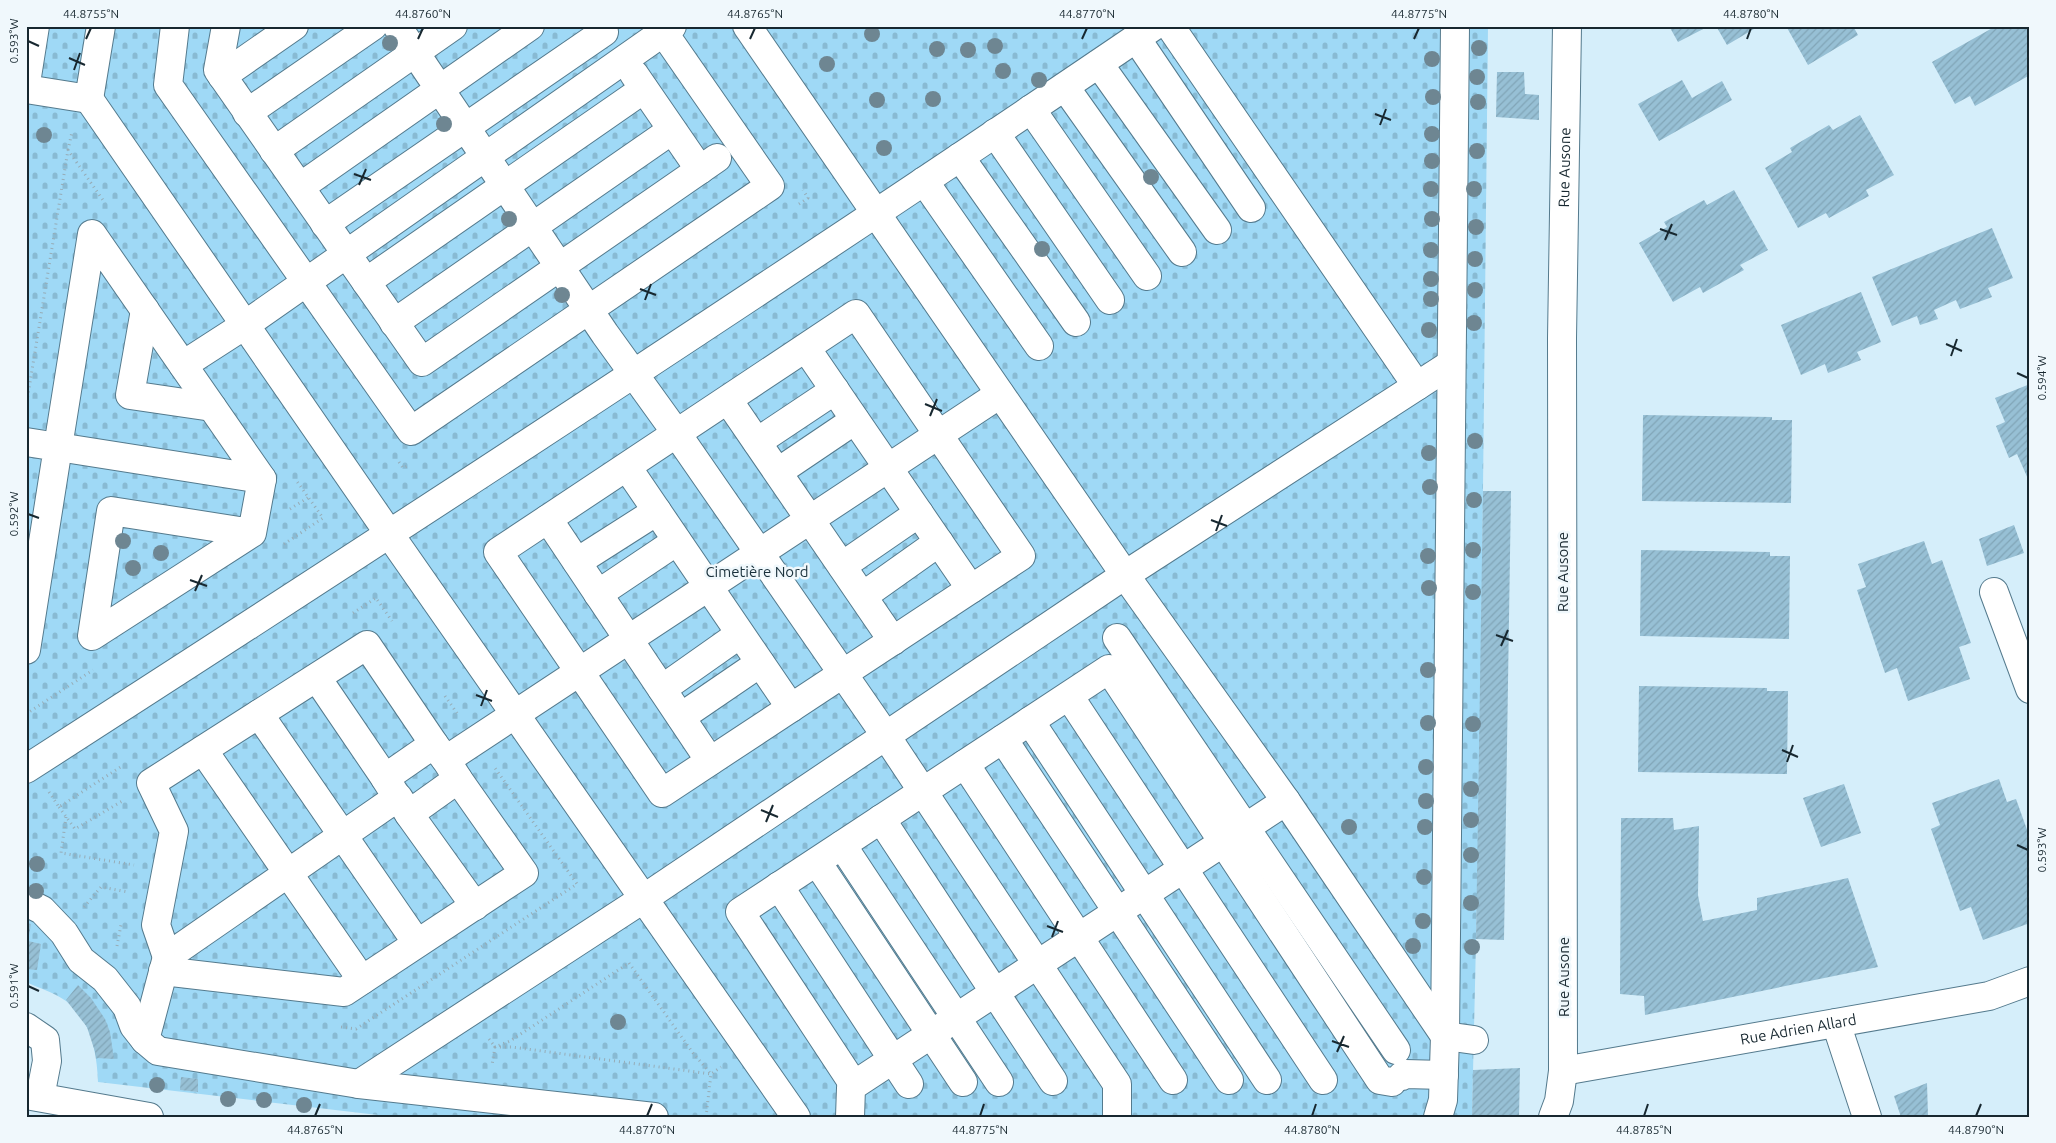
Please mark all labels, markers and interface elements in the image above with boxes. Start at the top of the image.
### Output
text: 44.8755°N [63,7,119,20]
text: 44.8760°N [395,7,451,20]
text: 44.8765°N [727,7,783,20]
text: 44.8770°N [1059,7,1115,20]
text: 44.8775°N [1391,7,1447,20]
text: 44.8780°N [1723,7,1779,20]
text: 0.593°W [7,19,20,64]
street label: Rue Ausone [1555,127,1573,208]
text: 0.594°W [2035,356,2048,401]
text: 0.592°W [7,492,20,537]
street label: Rue Ausone [1554,532,1571,612]
park label: Cimetière Nord [705,563,809,580]
text: 0.593°W [2035,828,2048,873]
street label: Rue Ausone [1555,937,1572,1017]
text: 0.591°W [7,964,20,1009]
street label: Rue Adrien Allard [1739,1010,1858,1048]
text: 44.8765°N [287,1123,343,1136]
text: 44.8770°N [619,1123,675,1136]
text: 44.8775°N [952,1123,1008,1136]
text: 44.8780°N [1284,1123,1340,1136]
text: 44.8785°N [1616,1123,1672,1136]
text: 44.8790°N [1948,1123,2004,1136]

